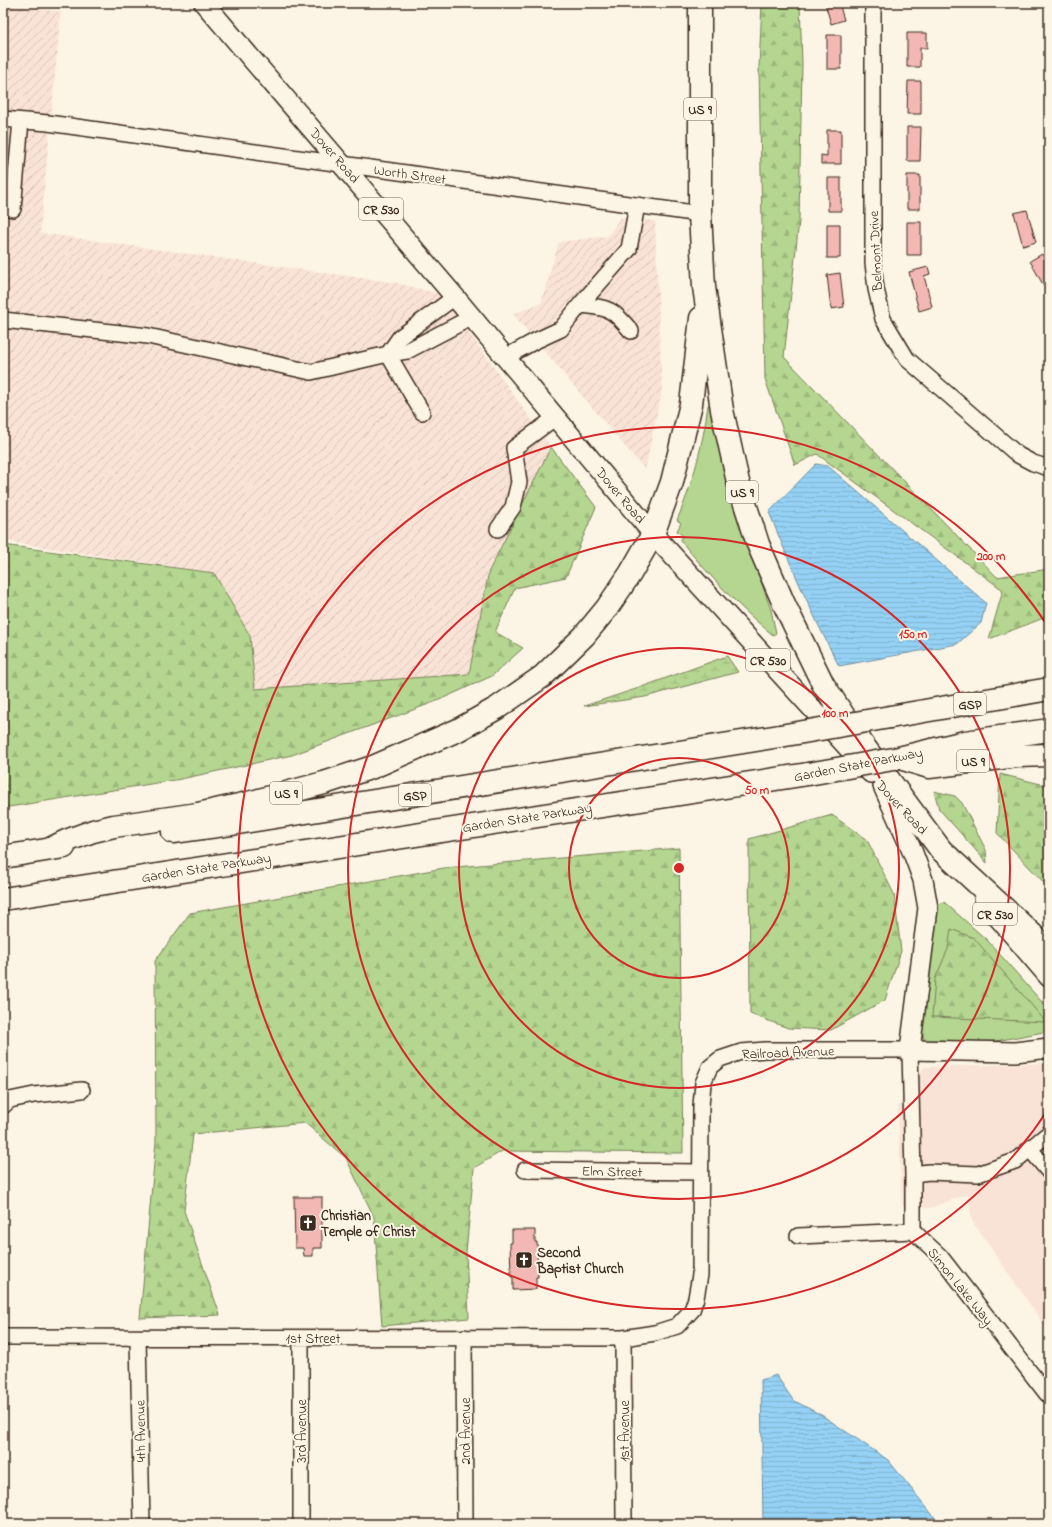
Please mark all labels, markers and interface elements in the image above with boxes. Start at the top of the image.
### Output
road number: US 9 [684,98,716,120]
street label: Dover Road [303,123,364,189]
street label: Worth Street [372,160,447,191]
road number: CR 530 [359,198,403,220]
street label: Belmont Drive [864,209,889,293]
street label: Dover Road [589,462,650,529]
road number: US 9 [726,481,758,503]
text: 200 m [976,548,1006,566]
text: 150 m [899,626,928,644]
road number: CR 530 [746,649,790,671]
road number: GSP [954,693,986,715]
text: 100 m [822,705,849,723]
street label: Garden State Parkway [792,743,925,789]
road number: US 9 [957,750,989,772]
street label: Dover Road [869,775,932,840]
road number: US 9 [270,782,302,804]
text: 50 m [745,782,770,800]
road number: GSP [399,784,431,806]
street label: Garden State Parkway [461,798,594,840]
street label: Garden State Parkway [140,848,273,890]
centre of rings [672,861,686,875]
road number: CR 530 [973,903,1017,925]
street label: Railroad Avenue [741,1041,835,1066]
street label: Elm Street [582,1161,643,1184]
place label: Christian Temple of Christ [321,1206,416,1243]
church icon: Christian Temple of Christ [298,1213,318,1233]
place label: Second Baptist Church [536,1243,624,1280]
street label: Simon Lake Way [921,1243,998,1331]
church icon: Second Baptist Church [514,1250,534,1270]
street label: 1st Street [285,1329,341,1350]
street label: 2nd Avenue [456,1397,477,1465]
street label: 4th Avenue [130,1399,153,1462]
street label: 3rd Avenue [292,1399,313,1463]
street label: 1st Avenue [615,1399,636,1462]

